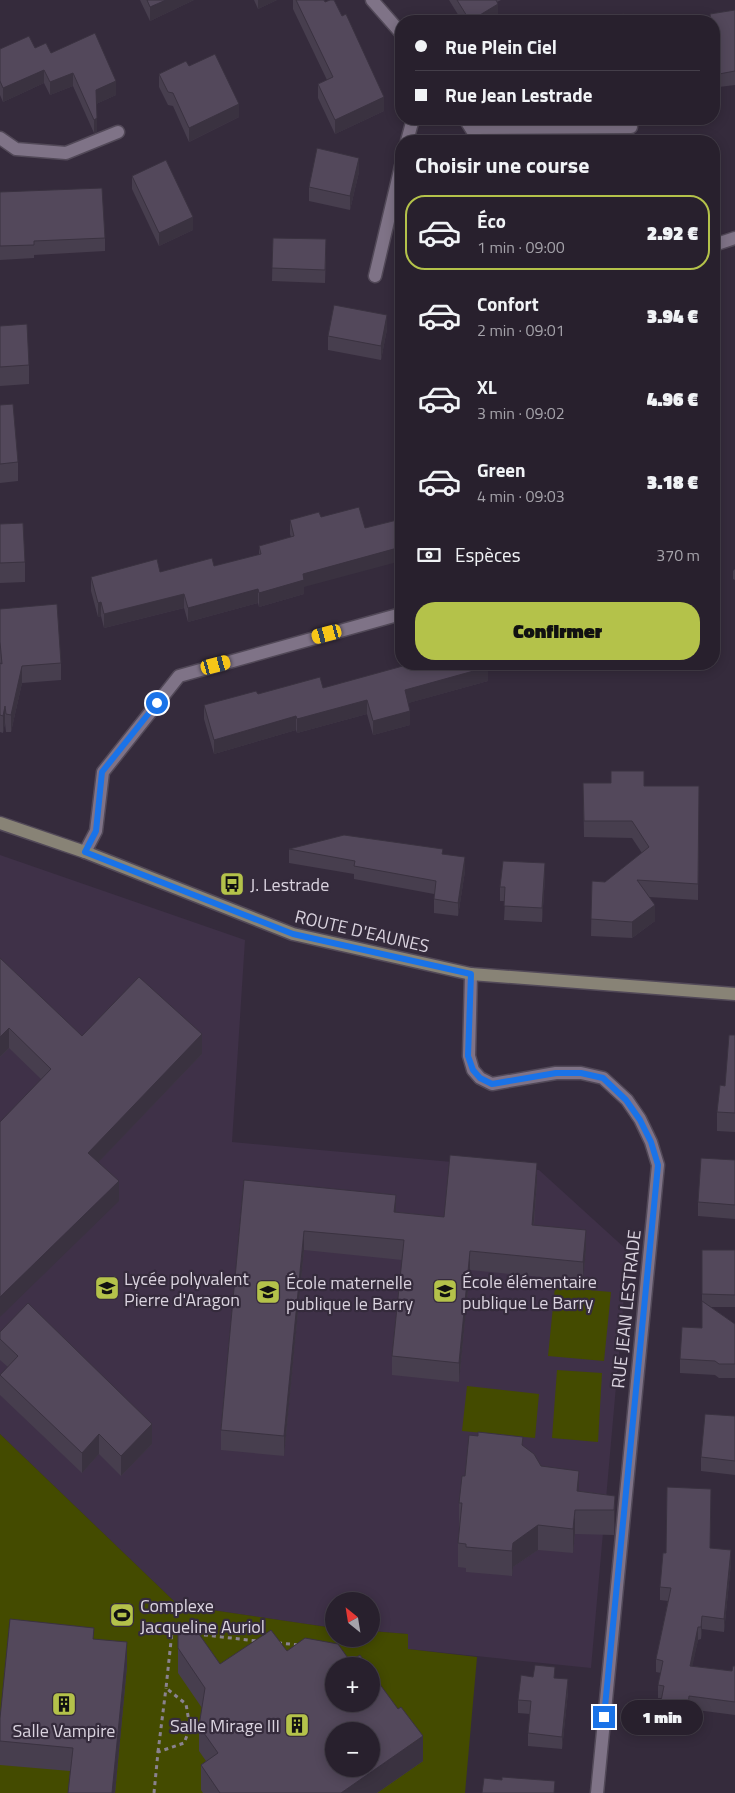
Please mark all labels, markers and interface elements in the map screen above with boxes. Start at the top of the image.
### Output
text: Rue Plein Ciel [445,32,557,61]
text: Rue Jean Lestrade [445,80,592,109]
text: Choisir une course [415,148,589,182]
text: Éco [477,206,506,235]
icon: car [417,210,462,255]
text: 2.92 € [647,218,698,247]
text: 1 min · 09:00 [477,235,565,259]
text: Confort [477,289,539,318]
icon: car [417,293,462,338]
text: 3.94 € [647,301,698,330]
text: 2 min · 09:01 [477,318,565,342]
text: XL [477,372,497,401]
icon: car [417,376,462,421]
text: 4.96 € [647,384,698,413]
text: 3 min · 09:02 [477,401,565,425]
text: Green [477,455,526,484]
icon: car [417,459,462,504]
text: 3.18 € [647,467,698,496]
text: 4 min · 09:03 [477,484,565,508]
text: Espèces [455,540,521,569]
icon: cash [415,541,443,569]
text: 370 m [656,543,700,567]
button: Confirmer [415,602,700,660]
car [310,623,343,645]
car [199,654,232,676]
route start [146,692,168,714]
bus stop icon: J. Lestrade [219,871,245,897]
place label: J. Lestrade [250,871,329,898]
street label: ROUTE D'EAUNES [292,902,432,960]
street label: RUE JEAN LESTRADE [604,1228,648,1390]
place label: Lycée polyvalent Pierre d'Aragon [124,1265,249,1313]
place label: École élémentaire publique Le Barry [462,1268,597,1316]
place label: École maternelle publique le Barry [286,1269,413,1317]
school or university icon: Lycée polyvalent Pierre d'Aragon [94,1275,120,1301]
school or university icon: École élémentaire publique Le Barry [432,1278,458,1304]
school or university icon: École maternelle publique le Barry [255,1279,281,1305]
place label: Complexe Jacqueline Auriol [140,1592,265,1640]
north arrow [325,1592,380,1648]
map controls [325,1592,380,1777]
sports icon: Complexe Jacqueline Auriol [109,1602,135,1628]
button: + [325,1657,380,1712]
building icon: Salle Vampire [51,1691,77,1717]
callout: 1 min [622,1700,704,1734]
text: 1 min [642,1705,682,1729]
route end [593,1706,615,1728]
place label: Salle Mirage III [170,1712,280,1739]
building icon: Salle Mirage III [284,1712,310,1738]
place label: Salle Vampire [13,1717,115,1744]
button: − [325,1722,380,1777]

